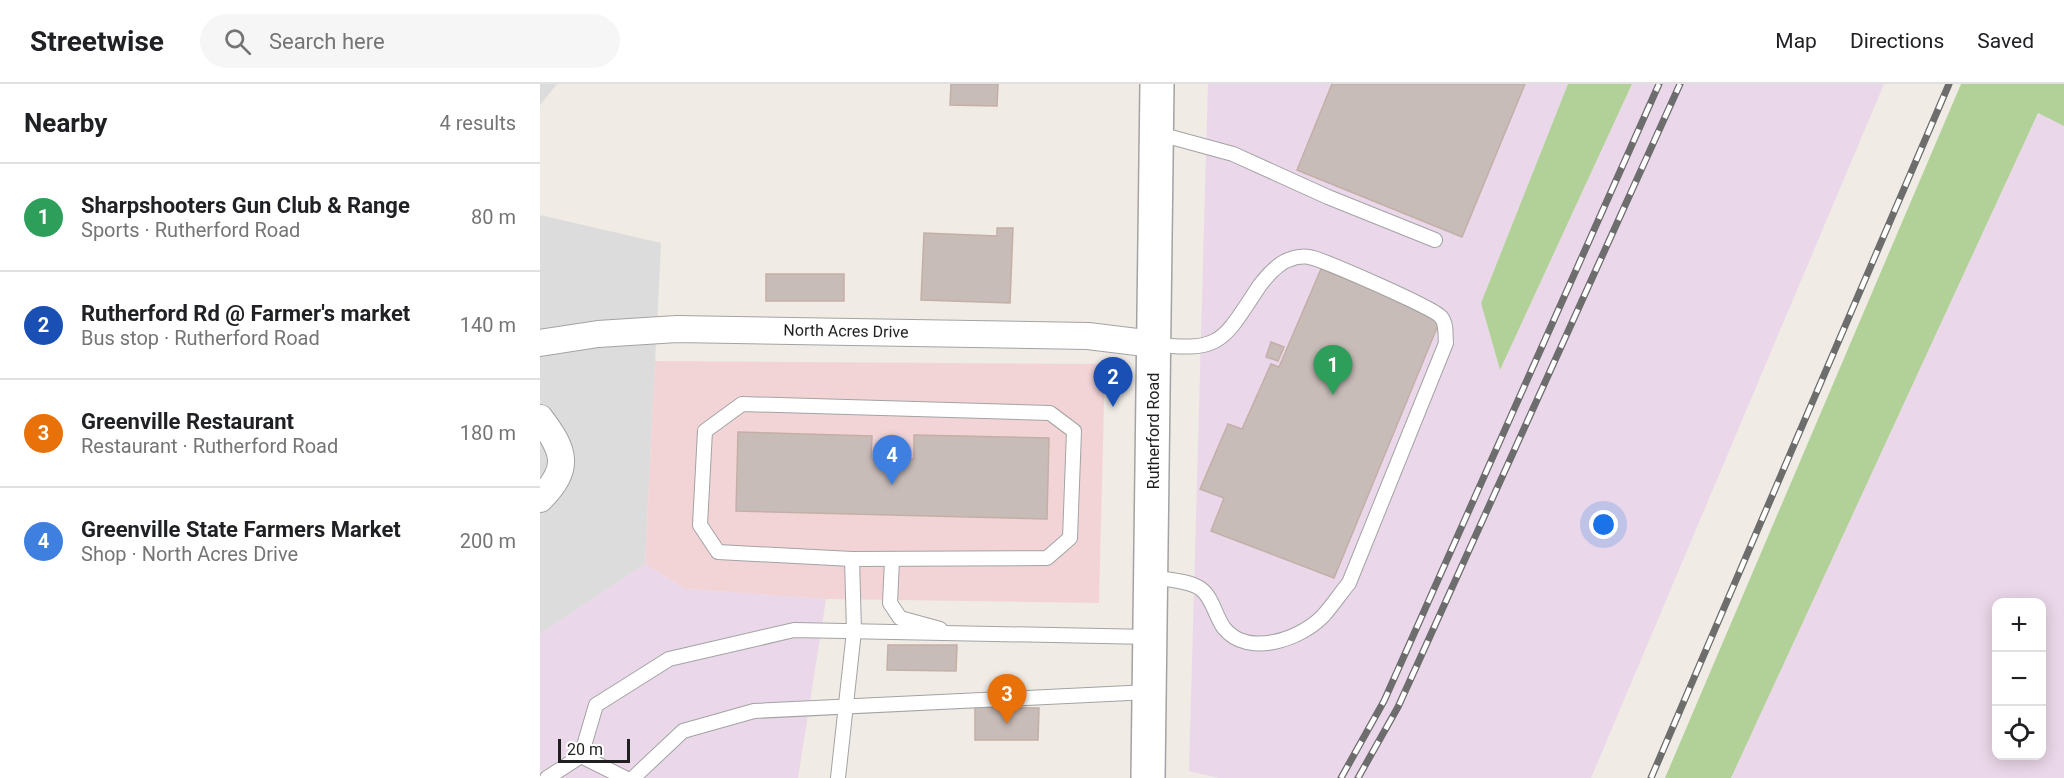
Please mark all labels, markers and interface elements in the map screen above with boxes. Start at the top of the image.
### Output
search box [200,14,620,68]
text: Streetwise [30,25,164,58]
icon: search [221,25,254,58]
text: Search here [269,29,385,54]
text: Map [1775,29,1817,53]
text: Directions [1850,29,1944,53]
text: Saved [1977,29,2034,53]
text: Nearby [24,108,107,138]
text: 4 results [440,111,516,135]
text: Sharpshooters Gun Club & Range [81,193,410,218]
text: 1 [38,205,49,229]
text: 80 m [471,205,516,229]
text: Sports · Rutherford Road [81,218,300,242]
text: Rutherford Rd @ Farmer's market [81,301,410,326]
text: 2 [38,313,49,337]
text: 140 m [460,313,516,337]
street label: North Acres Drive [783,320,909,342]
text: Bus stop · Rutherford Road [81,326,320,350]
pin: 1 [1314,346,1352,395]
pin: 2 [1094,358,1132,407]
street label: Rutherford Road [1144,373,1163,489]
text: Greenville Restaurant [81,409,294,434]
text: 3 [38,421,49,445]
text: 180 m [460,421,516,445]
text: Restaurant · Rutherford Road [81,434,338,458]
pin: 4 [872,436,912,485]
your location [1589,510,1618,539]
text: Greenville State Farmers Market [81,517,401,542]
text: 4 [38,529,49,553]
text: 200 m [460,529,516,553]
text: Shop · North Acres Drive [81,542,298,566]
map controls [1992,598,2046,760]
button: + [1992,598,2046,652]
button: − [1992,652,2046,706]
pin: 3 [988,674,1026,724]
button: locate [1992,706,2046,760]
scale bar [558,736,630,764]
text: 20 m [567,740,603,759]

